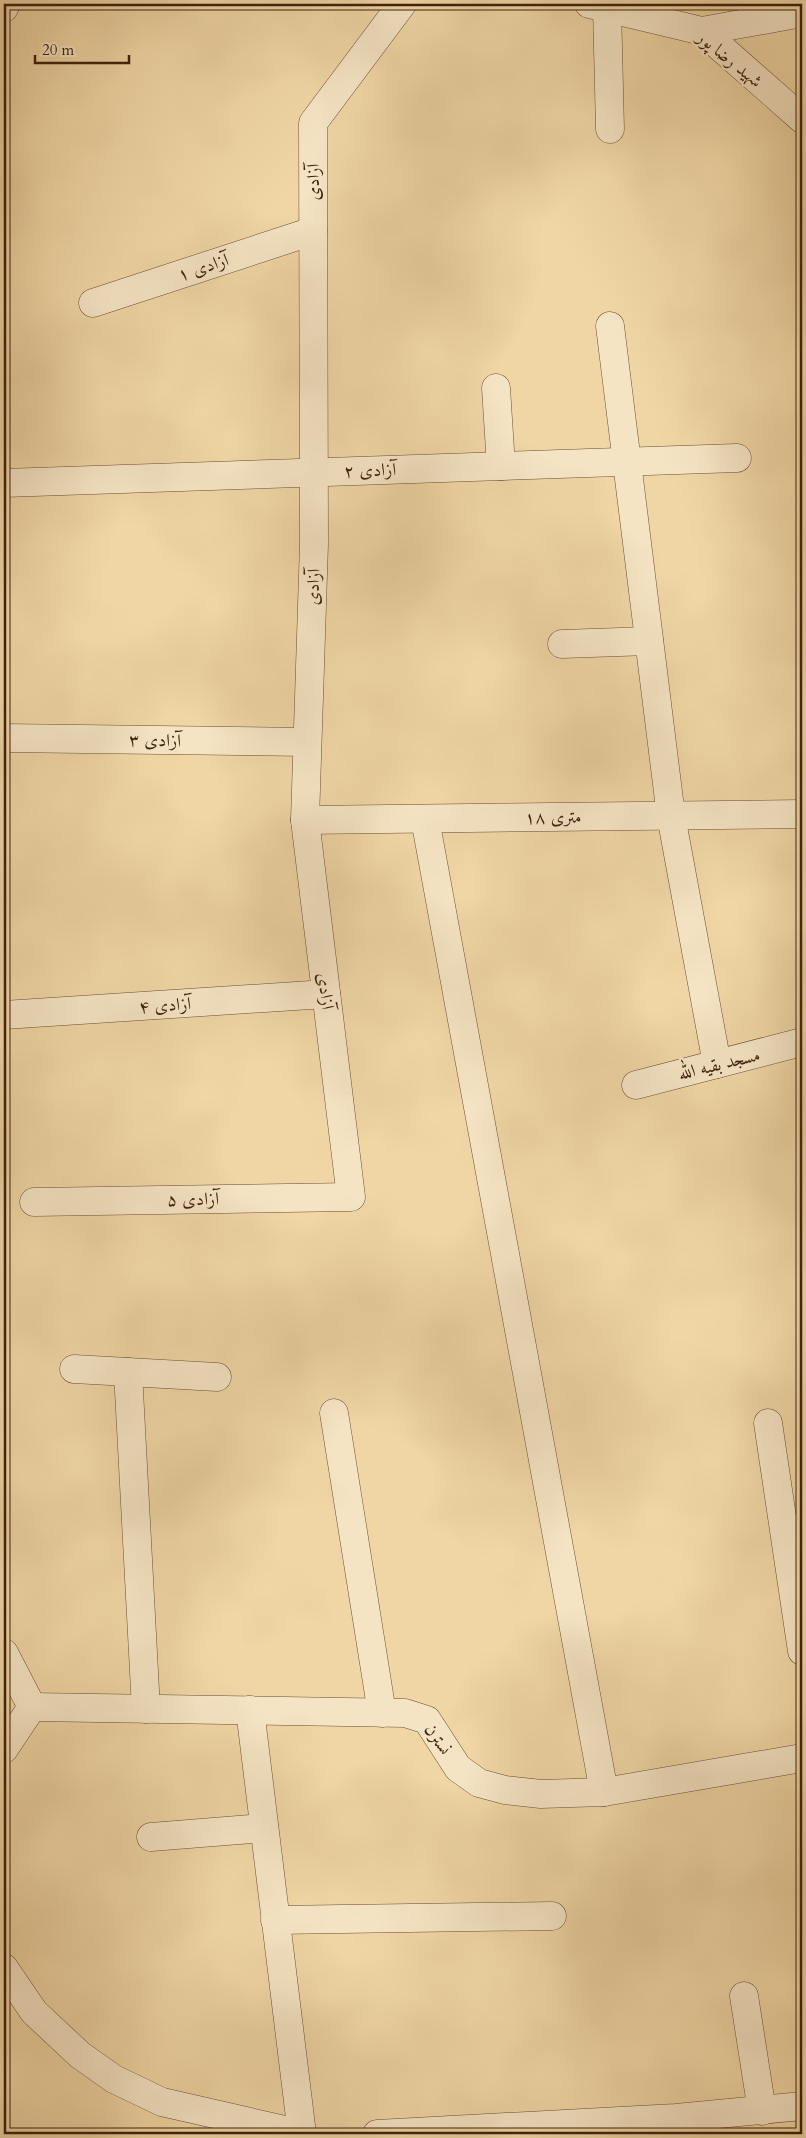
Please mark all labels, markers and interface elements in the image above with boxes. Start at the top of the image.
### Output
street label: شهید رضا پور [690,24,768,94]
scale bar [35,32,129,64]
text: 20 m [42,40,74,60]
street label: آزادی [301,161,326,200]
street label: آزادی ۱ [174,247,234,287]
street label: آزادی ۲ [343,457,399,484]
street label: آزادی [300,566,327,606]
street label: آزادی ۳ [129,728,183,753]
street label: ۱۸ متری [525,805,581,830]
street label: آزادی [311,971,340,1013]
street label: آزادی ۴ [138,991,194,1020]
street label: مسجد بقیه الله [675,1040,763,1087]
street label: آزادی ۵ [167,1187,221,1212]
street label: نسترن [418,1719,457,1760]

